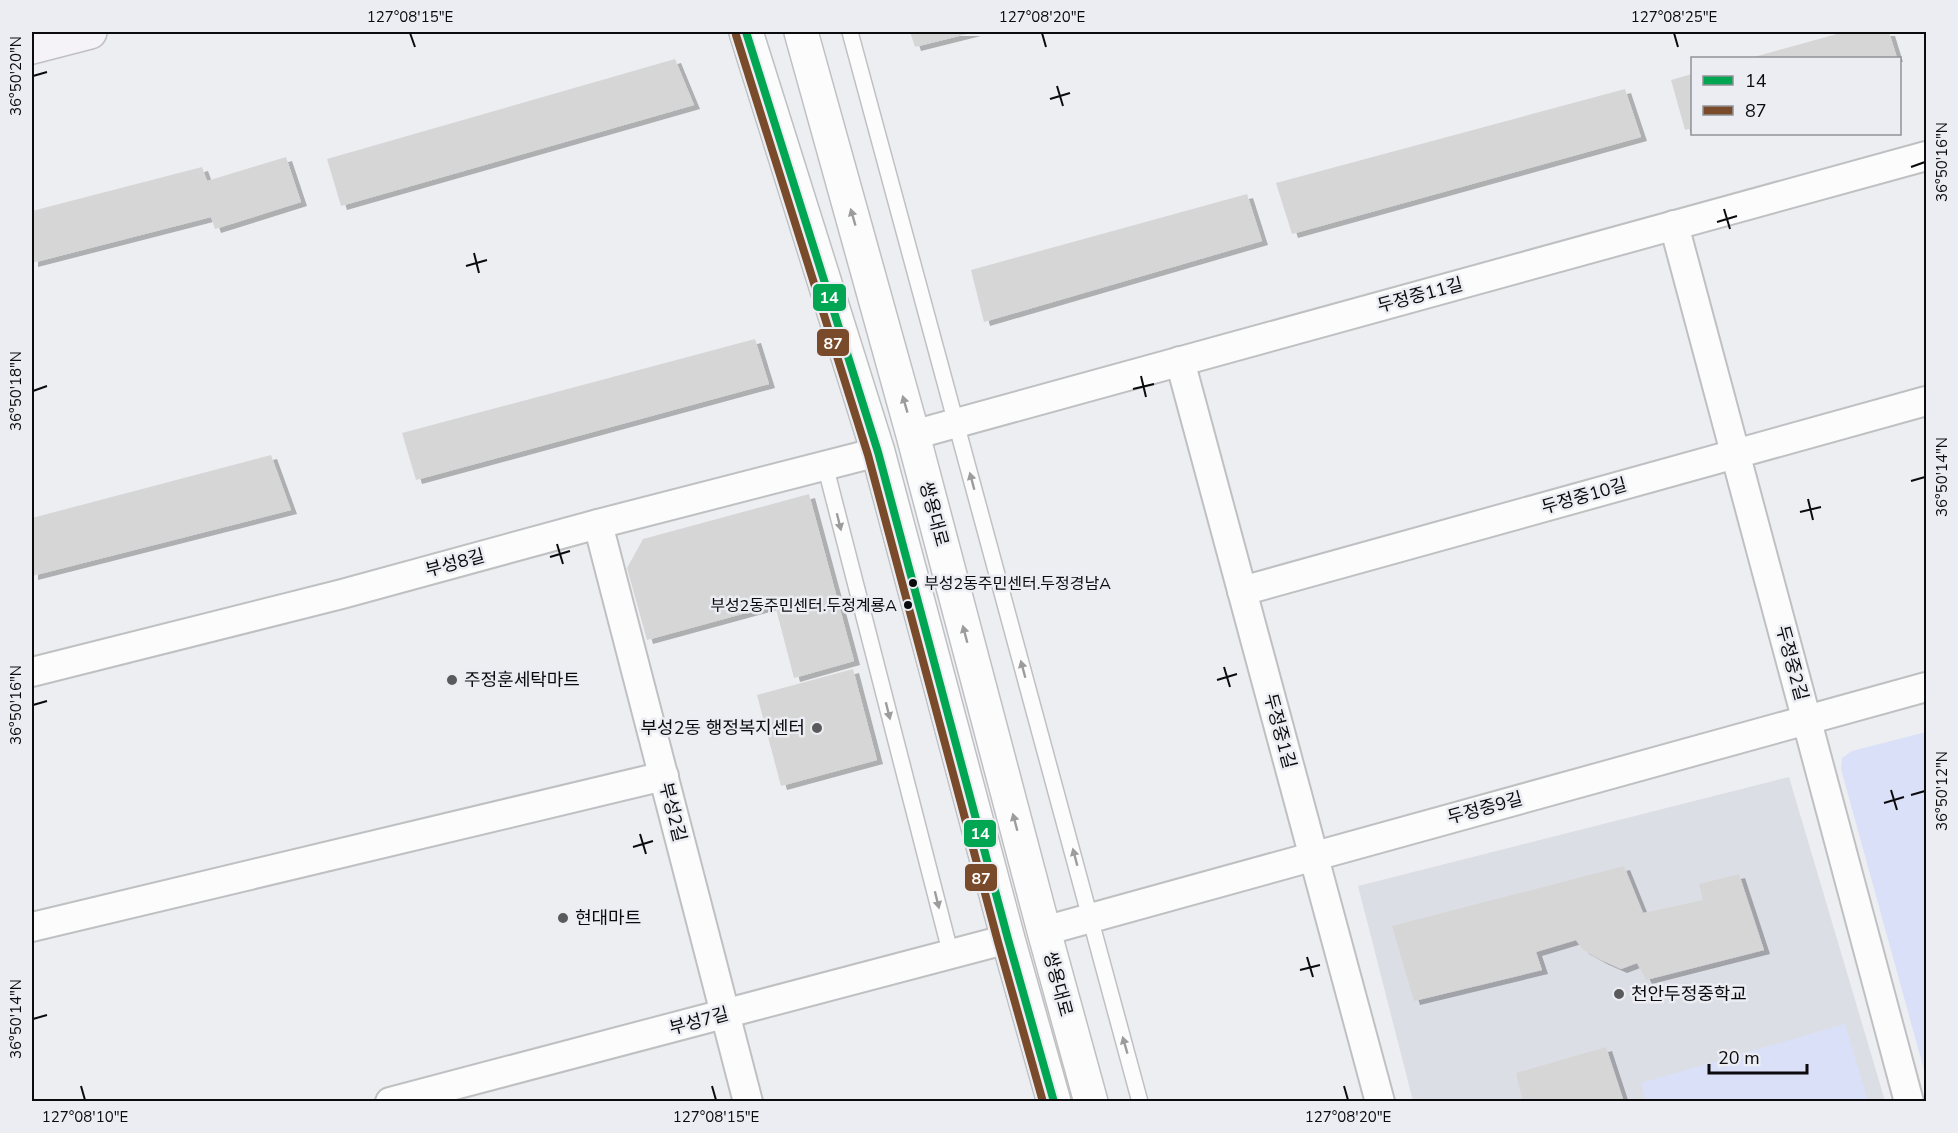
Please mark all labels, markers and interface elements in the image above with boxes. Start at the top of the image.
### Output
text: 127°08'15"E [367,7,453,27]
text: 127°08'20"E [999,7,1085,27]
text: 127°08'25"E [1631,7,1717,27]
text: 36°50'20"N [6,36,26,116]
legend [1691,57,1901,135]
text: 14 [1745,69,1767,93]
text: 87 [1745,99,1767,123]
text: 36°50'16"N [1932,122,1952,202]
one-way arrow [847,207,857,226]
street label: 두정중11길 [1374,272,1466,318]
line badge: 14 [812,283,847,312]
text: 14 [819,287,839,309]
line badge: 87 [816,328,850,357]
text: 87 [823,333,843,355]
text: 36°50'18"N [6,351,26,431]
one-way arrow [900,395,909,413]
text: 36°50'14"N [1932,437,1952,517]
one-way arrow [967,471,976,489]
street label: 두정중10길 [1538,472,1630,520]
street label: 쌍용대로 [914,479,954,549]
one-way arrow [835,513,845,531]
street label: 부성8길 [423,544,487,582]
place label: 부성2동주민센터.두정경남A [924,573,1111,595]
marker: 부성2동주민센터.두정경남A [907,577,919,589]
place label: 부성2동주민센터.두정계룡A [710,595,897,617]
marker: 부성2동주민센터.두정계룡A [902,599,914,611]
street label: 두정중2길 [1770,623,1814,703]
one-way arrow [960,624,970,643]
one-way arrow [1018,659,1028,678]
text: 36°50'16"N [6,665,26,745]
place label: 주정훈세탁마트 [464,668,580,692]
marker: 주정훈세탁마트 [445,673,459,687]
street label: 두정중1길 [1258,691,1302,771]
one-way arrow [884,702,893,720]
place label: 부성2동 행정복지센터 [641,716,805,740]
marker: 부성2동 행정복지센터 [810,721,824,735]
text: 36°50'12"N [1932,751,1952,831]
street label: 부성2길 [654,780,692,844]
street label: 두정중9길 [1445,786,1525,830]
one-way arrow [1010,813,1019,831]
line badge: 14 [963,819,997,848]
text: 14 [970,823,990,845]
one-way arrow [1070,848,1079,866]
line badge: 87 [964,863,998,892]
text: 87 [971,868,991,890]
one-way arrow [932,890,942,909]
place label: 현대마트 [575,906,641,930]
marker: 현대마트 [556,911,570,925]
street label: 쌍용대로 [1038,949,1078,1019]
text: 36°50'14"N [6,979,26,1059]
place label: 천안두정중학교 [1631,982,1747,1006]
marker: 천안두정중학교 [1612,987,1626,1001]
street label: 부성7길 [667,1002,731,1040]
one-way arrow [1120,1036,1129,1054]
scale bar [1709,1037,1806,1075]
text: 20 m [1718,1046,1760,1070]
text: 127°08'10"E [42,1107,128,1127]
text: 127°08'15"E [673,1107,759,1127]
text: 127°08'20"E [1305,1107,1391,1127]

